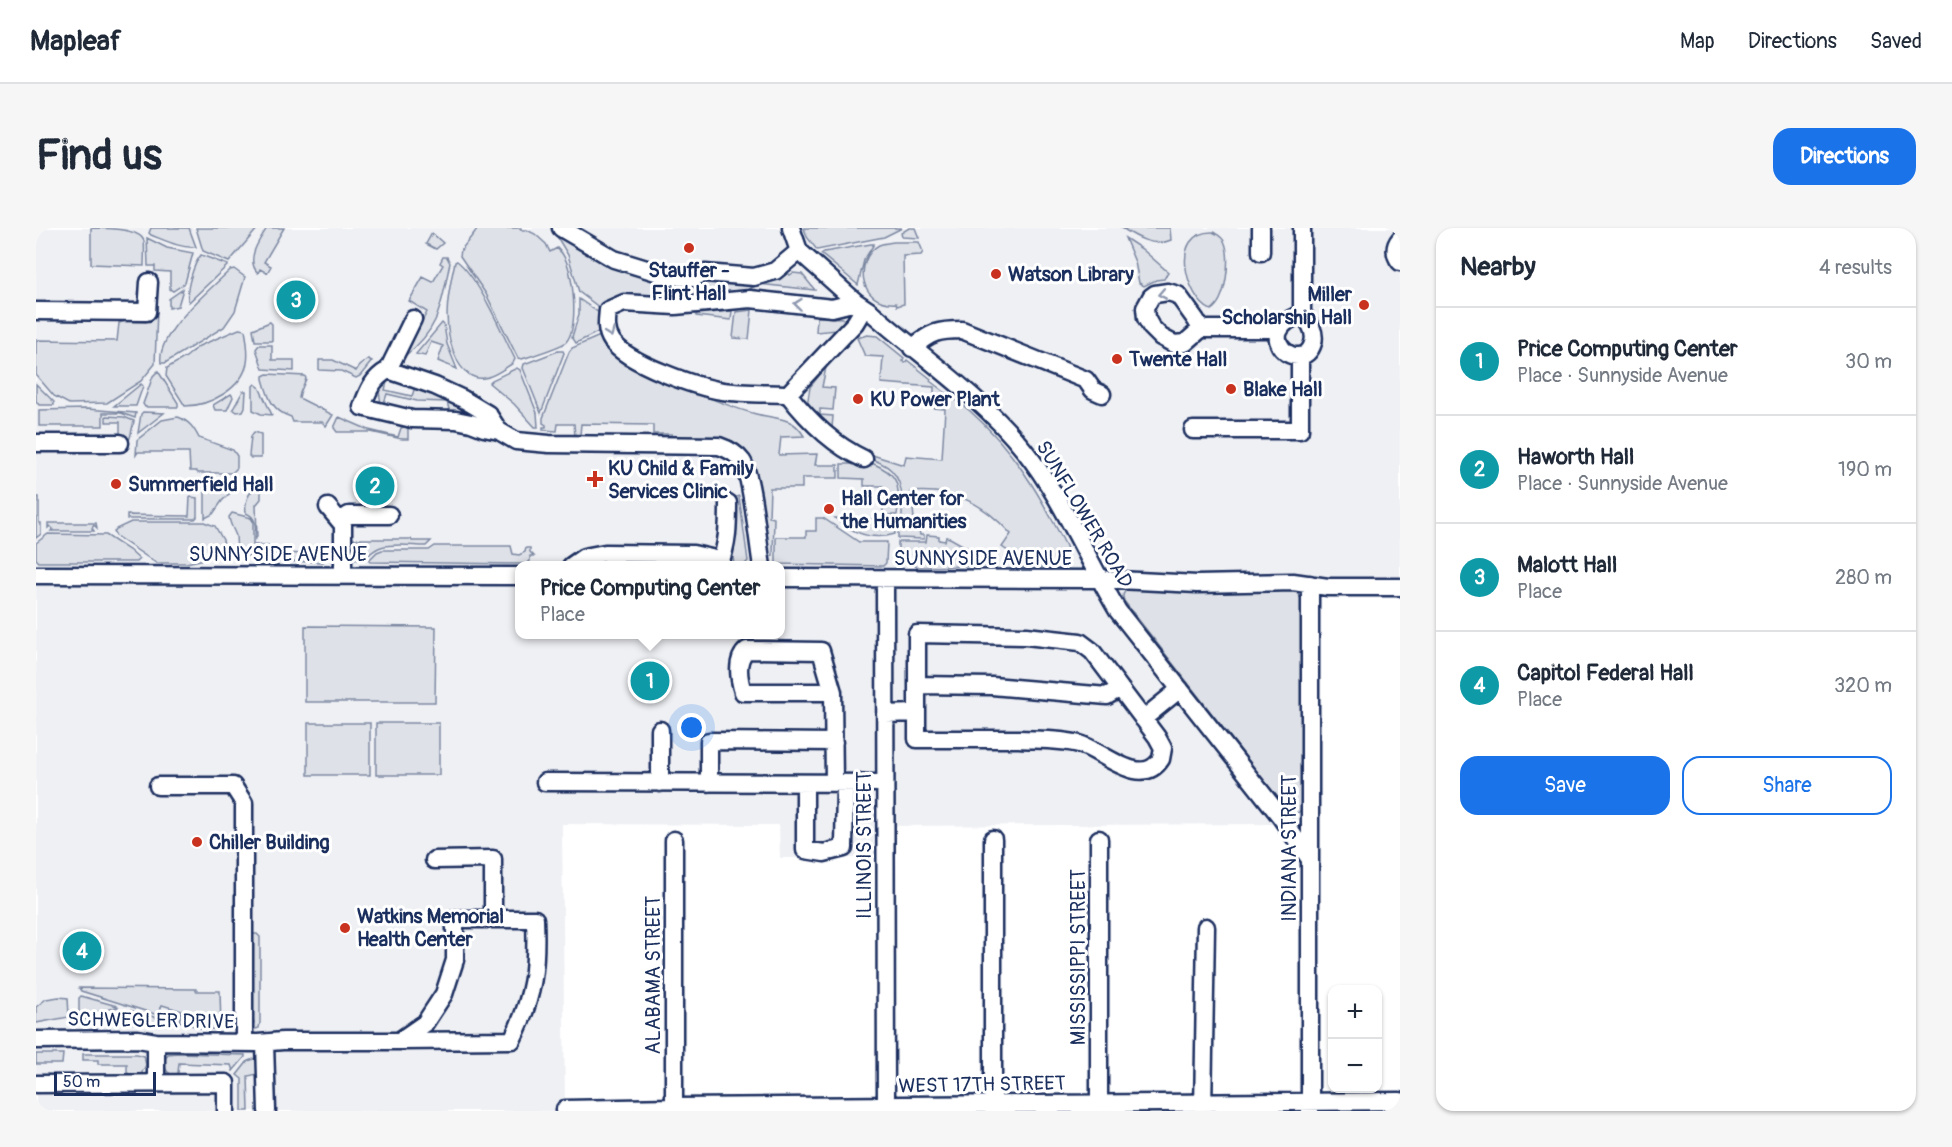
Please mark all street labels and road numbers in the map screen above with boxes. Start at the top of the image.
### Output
street label: SUNFLOWER ROAD [1031,436,1138,593]
street label: SUNNYSIDE AVENUE [189,542,367,567]
street label: SUNNYSIDE AVENUE [894,546,1072,571]
street label: ILLINOIS STREET [852,771,877,919]
street label: INDIANA STREET [1277,774,1302,922]
street label: MISSISSIPPI STREET [1066,869,1091,1045]
street label: ALABAMA STREET [641,896,666,1054]
street label: SCHWEGLER DRIVE [67,1007,235,1034]
street label: WEST 17TH STREET [898,1071,1066,1098]

